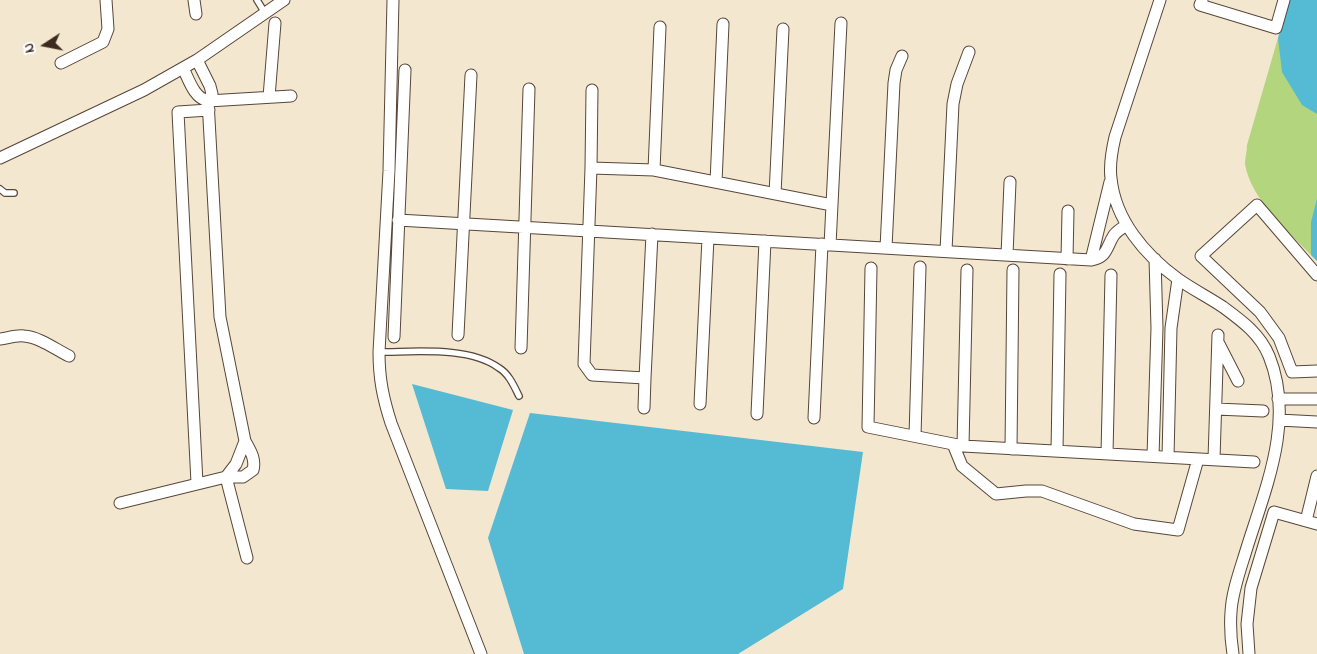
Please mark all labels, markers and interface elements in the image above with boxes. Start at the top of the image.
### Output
north arrow [20,20,70,70]
text: N [19,41,41,55]

